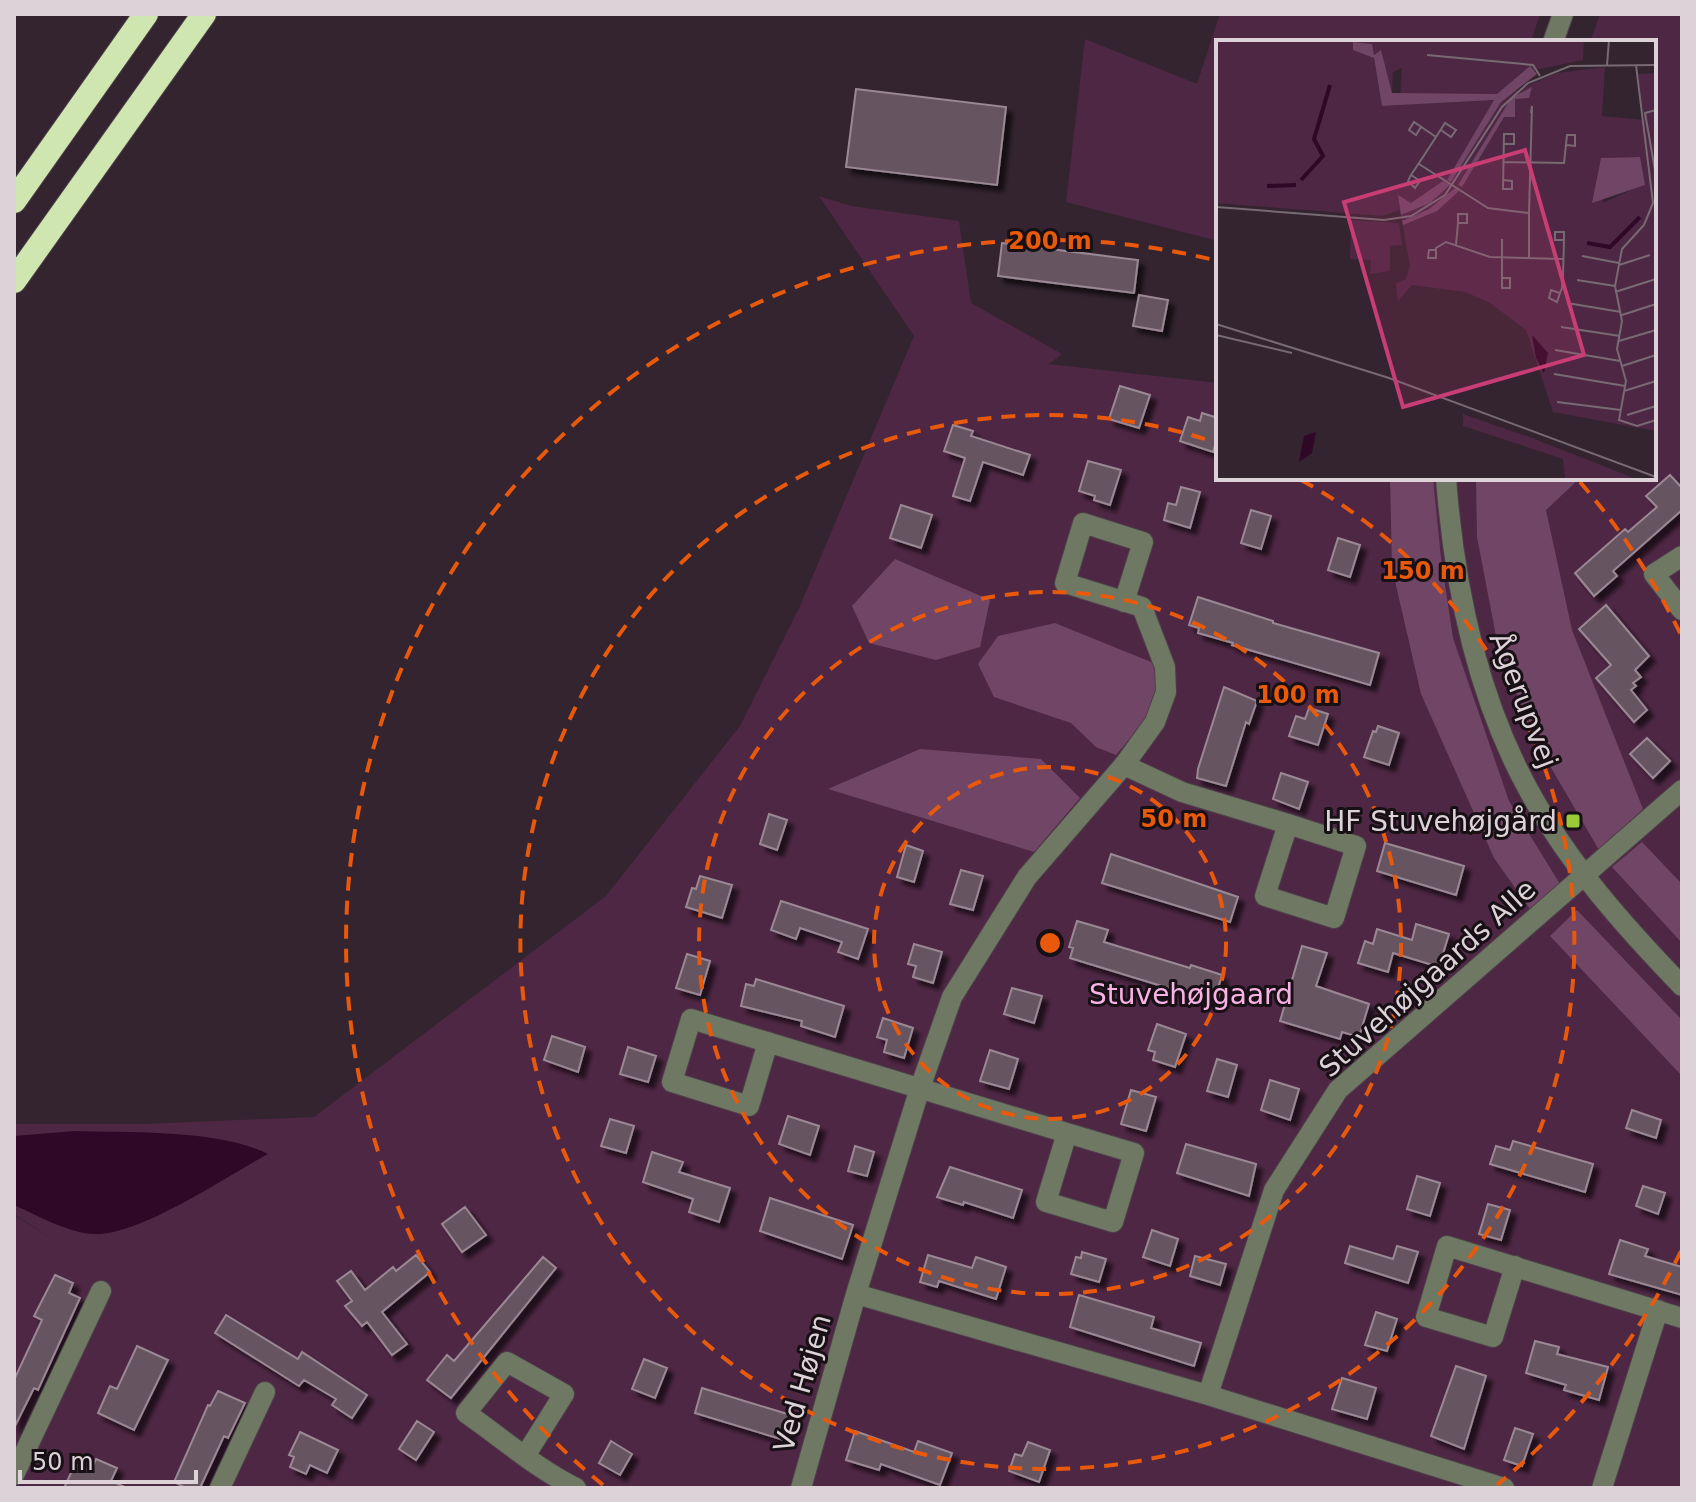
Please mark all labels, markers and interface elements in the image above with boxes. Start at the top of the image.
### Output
inset map [1216,40,1656,480]
text: 200 m [1008,227,1092,255]
text: 150 m [1381,557,1465,585]
street label: Ågerupvej [1483,627,1565,773]
text: 100 m [1256,681,1340,709]
text: 50 m [1141,805,1207,833]
place label: HF Stuvehøjgård [1324,805,1557,838]
marker: HF Stuvehøjgård [1564,812,1582,830]
street label: Stuvehøjgaards Alle [1313,873,1542,1084]
centre of rings [1036,929,1064,957]
park label: Stuvehøjgaard [1089,978,1293,1011]
street label: Ved Højen [767,1310,838,1456]
scale bar [20,1434,196,1484]
text: 50 m [32,1448,94,1476]

